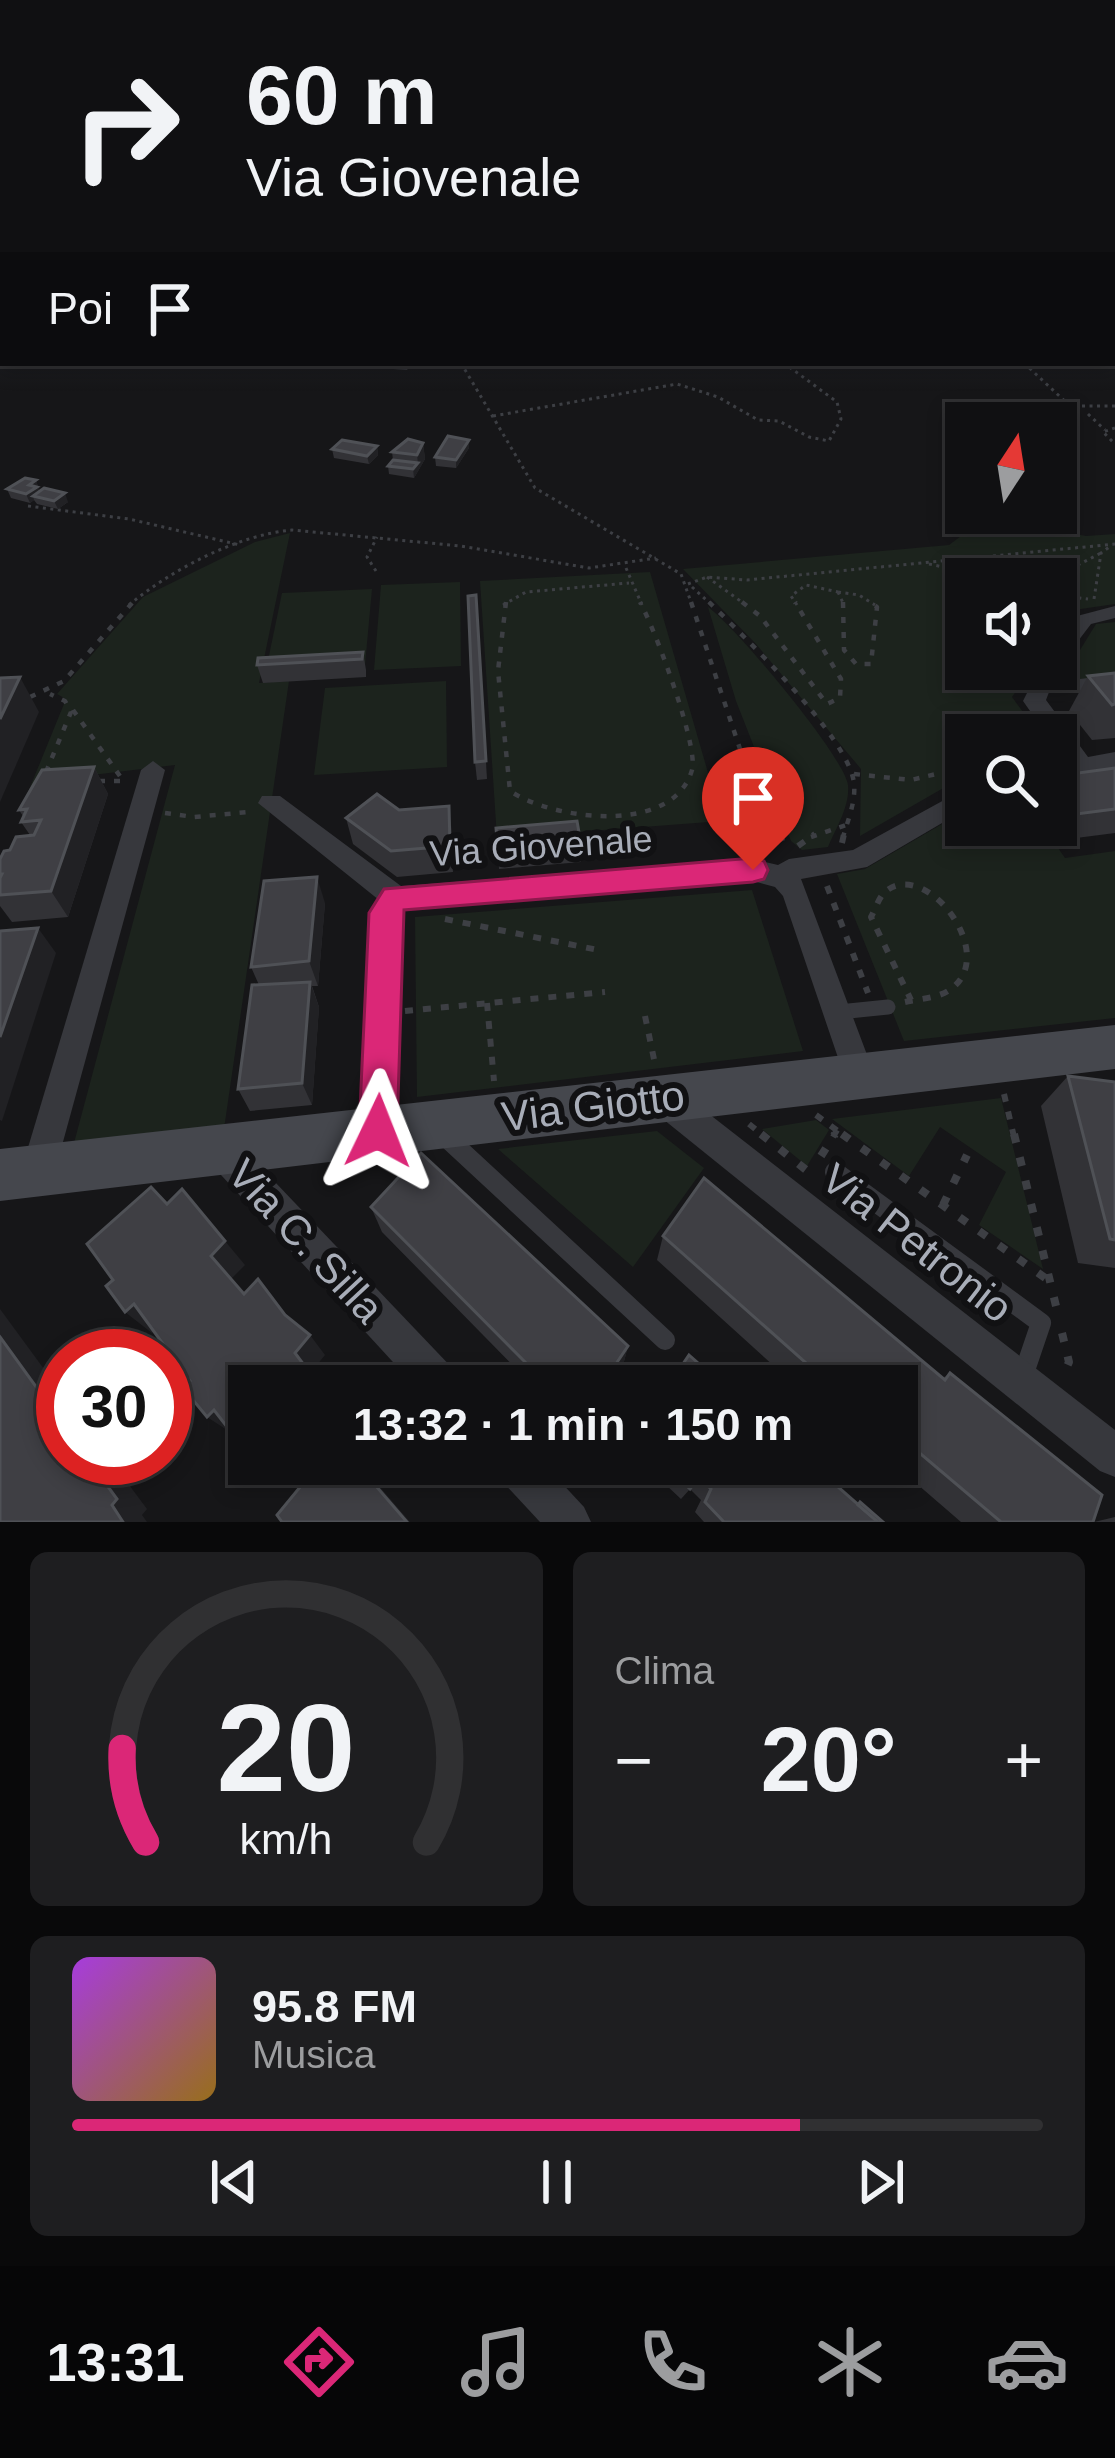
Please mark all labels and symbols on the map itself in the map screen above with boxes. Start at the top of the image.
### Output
north arrow [945,402,1077,534]
pin [702,747,804,870]
street label: Via Giovenale [428,818,654,874]
position arrow [315,1068,441,1194]
street label: Via Giotto [499,1071,687,1141]
street label: Via C. Silla [219,1150,393,1332]
street label: Via Petronio [813,1154,1021,1332]
speed limit sign: 30 [36,1329,192,1485]

